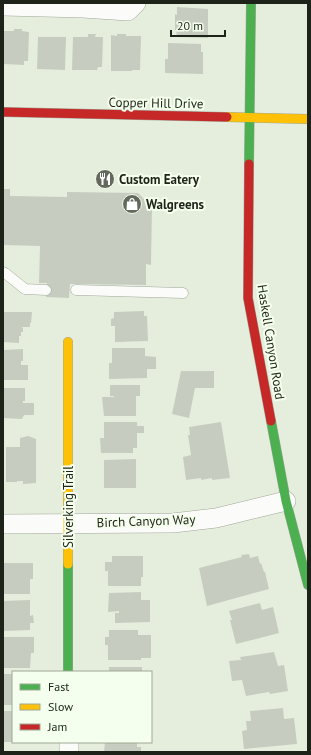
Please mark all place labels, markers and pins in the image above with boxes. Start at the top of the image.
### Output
restaurant icon: Custom Eatery [94,168,116,190]
place label: Custom Eatery [119,171,200,188]
shop icon: Walgreens [121,193,143,215]
place label: Walgreens [146,196,205,213]

